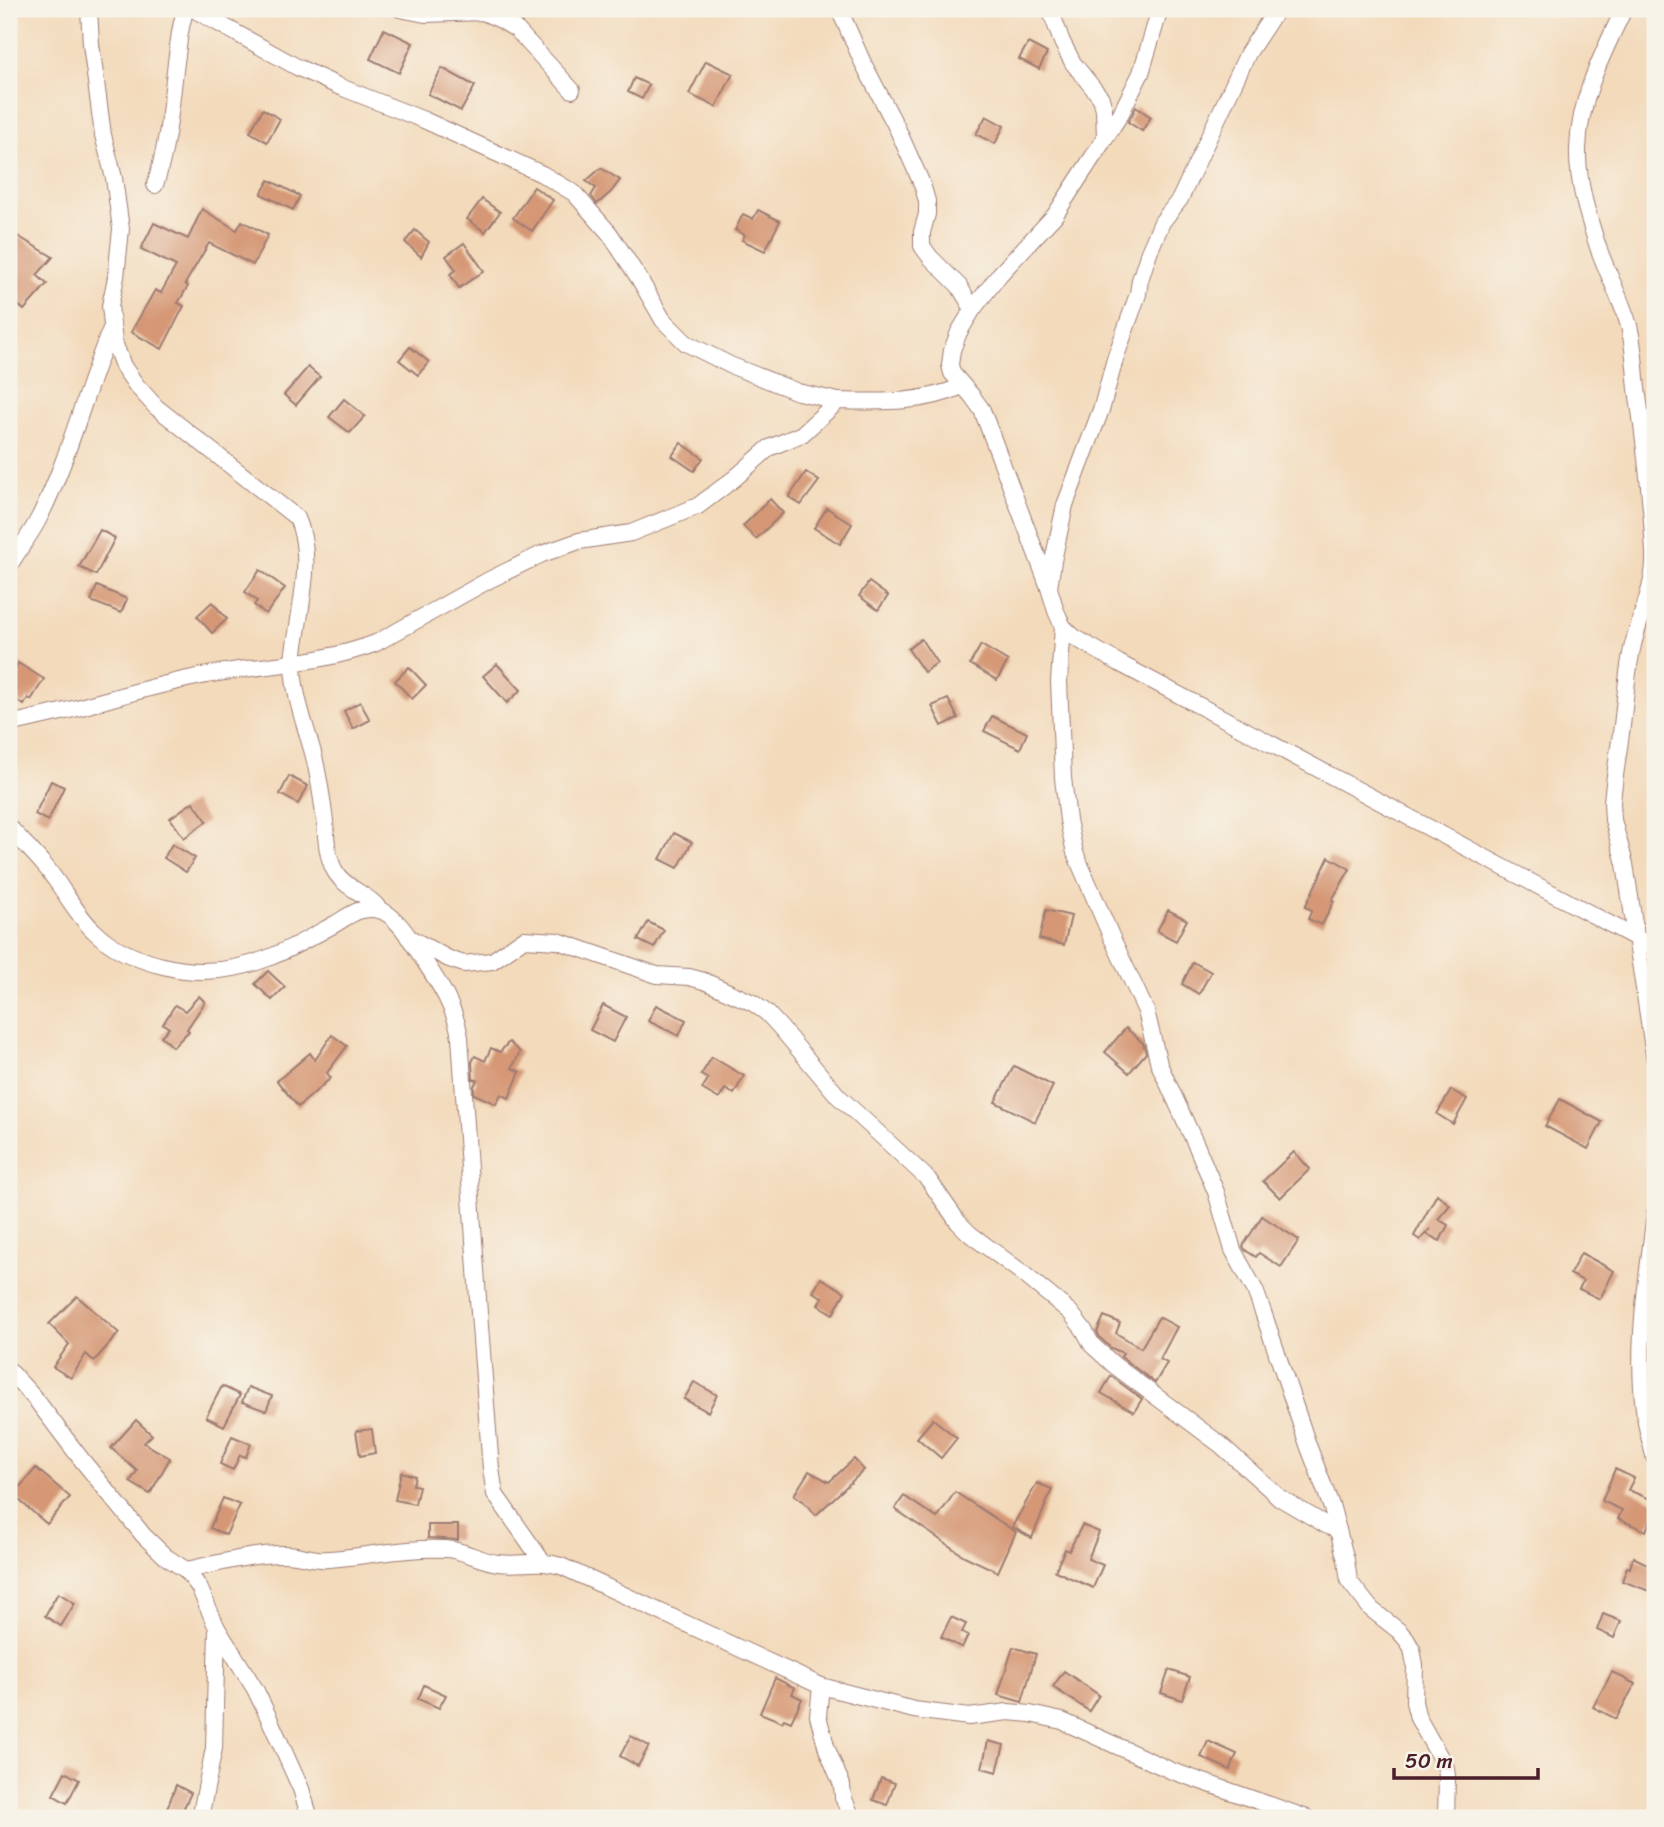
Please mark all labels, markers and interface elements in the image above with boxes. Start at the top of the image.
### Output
scale bar [1394,1736,1538,1780]
text: 50 m [1405,1742,1453,1780]

